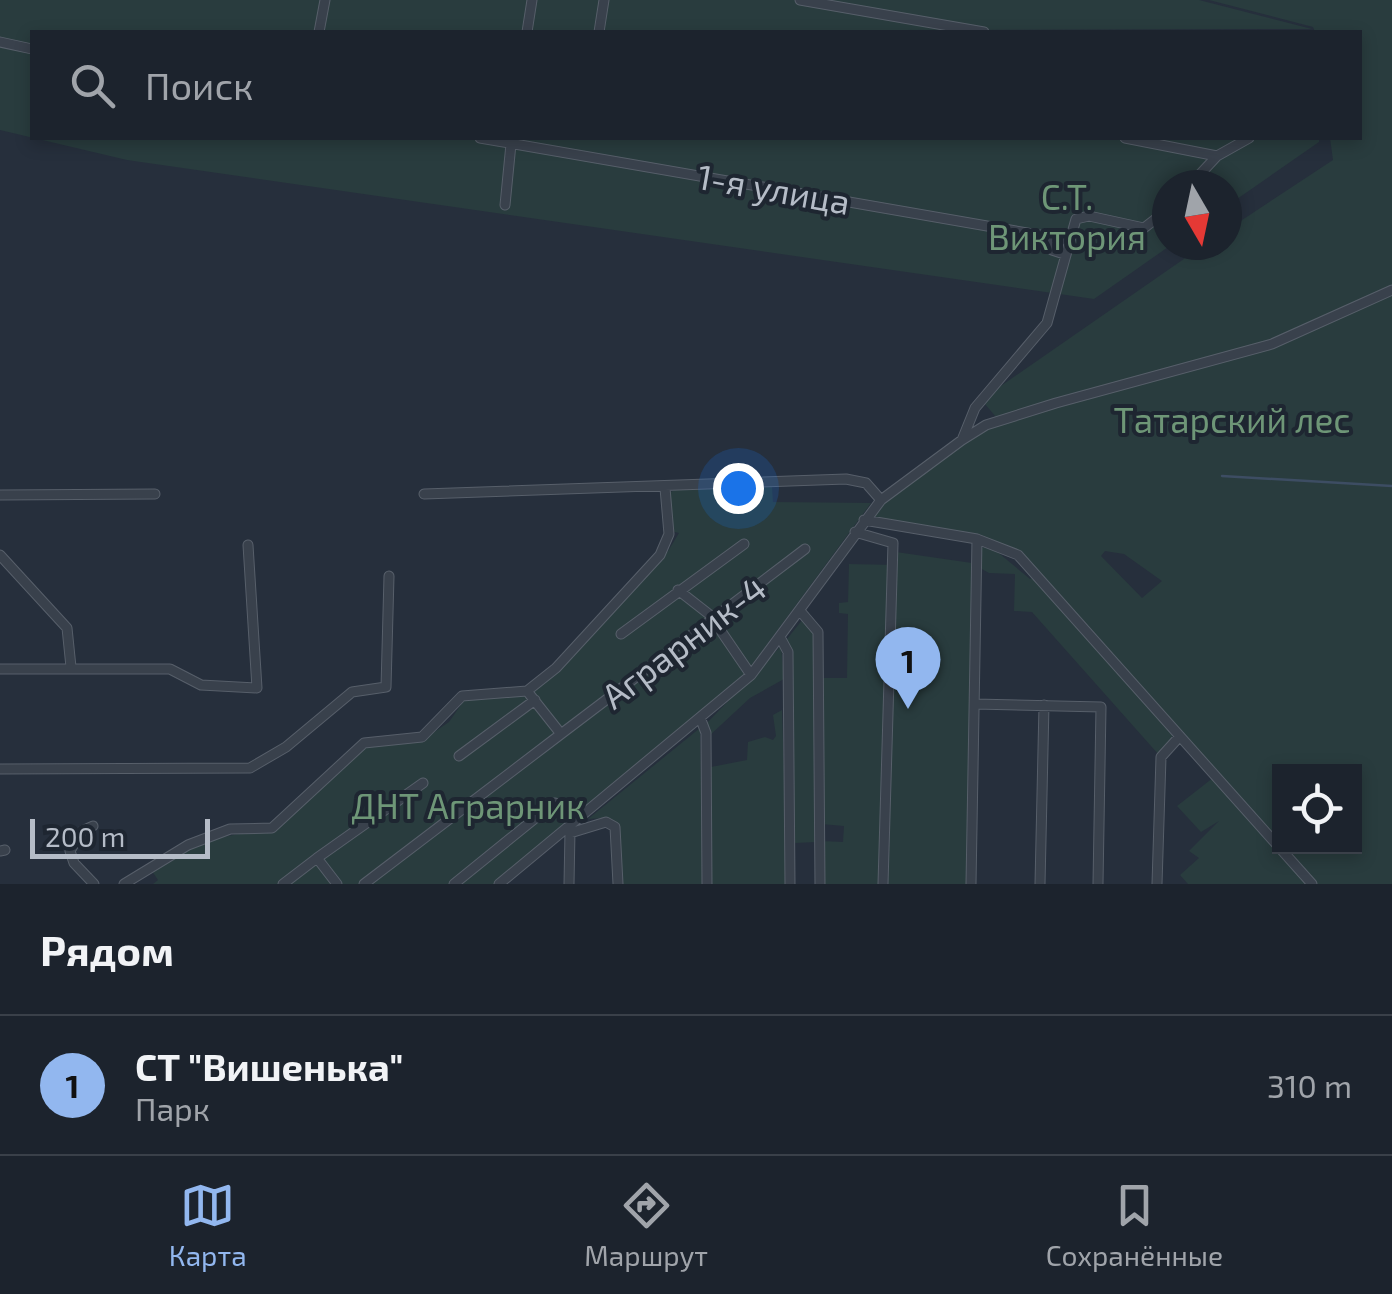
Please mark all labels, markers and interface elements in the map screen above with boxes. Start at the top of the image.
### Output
search box [30,30,1362,140]
icon: search [65,58,120,113]
text: Поиск [145,62,254,108]
street label: 1-я улица [694,154,854,223]
north arrow [1152,170,1242,260]
park label: С.Т. Виктория [988,175,1146,257]
park label: Татарский лес [1113,398,1351,440]
your location [713,463,764,514]
street label: Аграрник-4 [593,566,773,716]
pin: 1 [876,626,940,709]
map controls [1272,764,1362,854]
button: locate [1272,764,1362,854]
park label: ДНТ Аграрник [351,784,585,826]
scale bar [30,814,210,858]
text: 200 m [45,819,125,853]
text: Рядом [40,924,174,974]
text: СТ "Вишенька" [135,1043,403,1089]
text: 1 [66,1066,79,1104]
text: 310 m [1267,1066,1352,1104]
text: Парк [135,1089,210,1127]
tab: Карта [169,1178,247,1272]
tab: Маршрут [584,1178,708,1272]
tab: Сохранённые [1046,1178,1223,1272]

